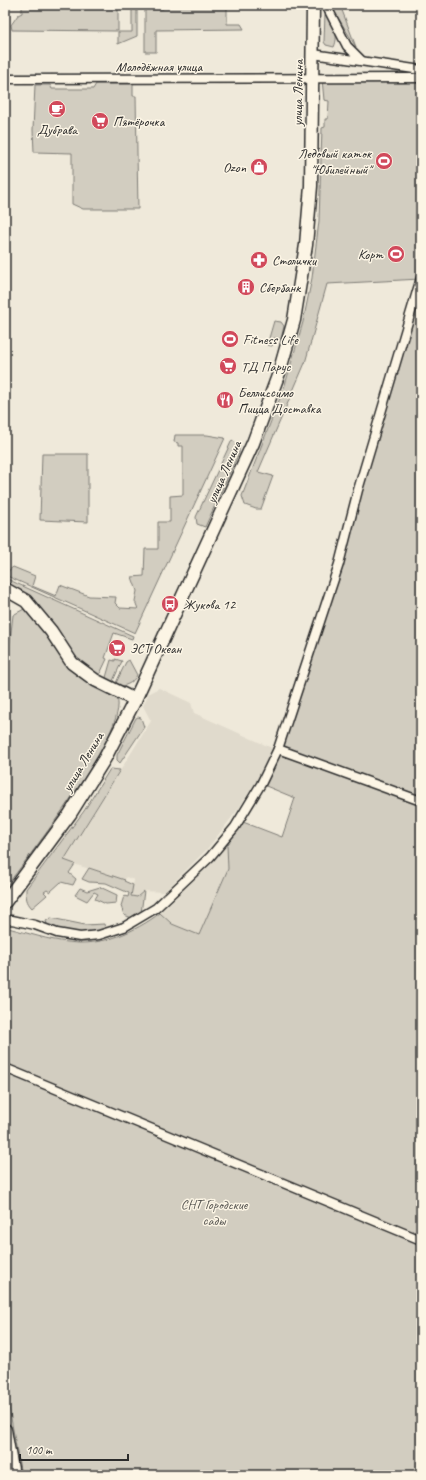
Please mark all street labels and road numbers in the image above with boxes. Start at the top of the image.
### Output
street label: Молодёжная улица [116,58,204,75]
street label: улица Ленина [289,58,307,127]
street label: улица Ленина [202,437,246,507]
street label: улица Ленина [58,728,108,796]

